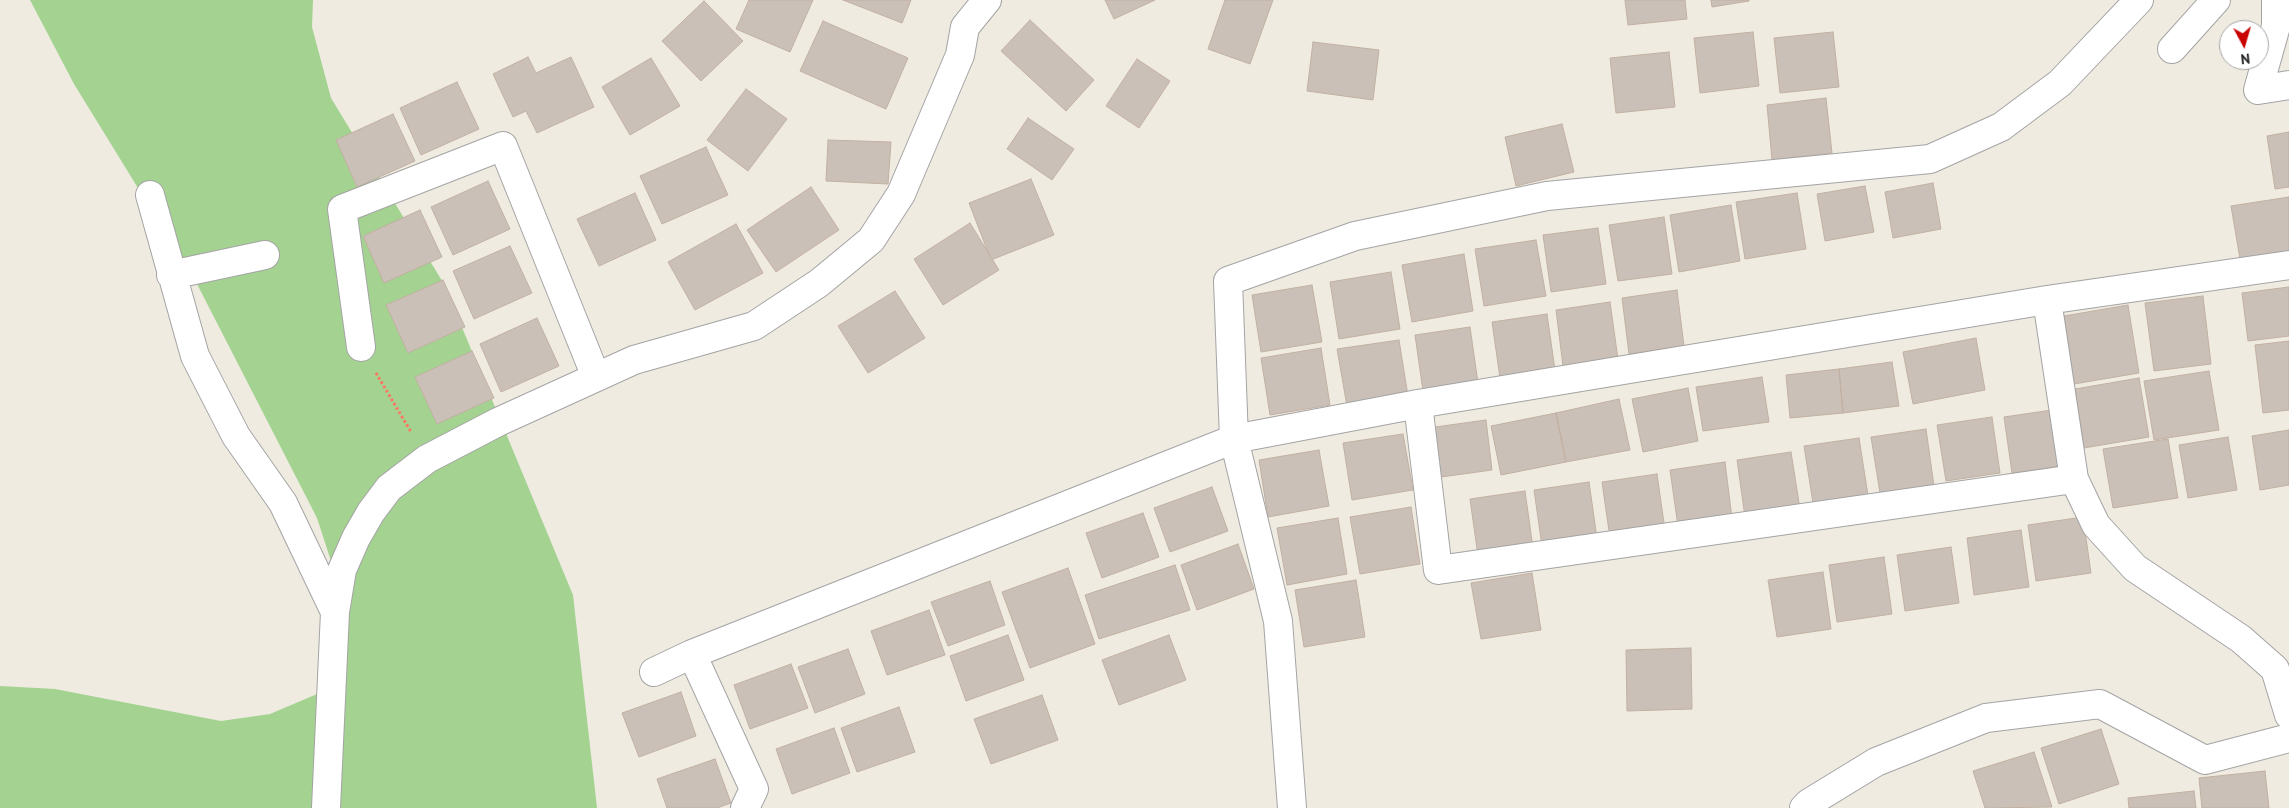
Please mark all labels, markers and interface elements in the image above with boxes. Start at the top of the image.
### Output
north arrow [2219,20,2269,70]
text: N [2240,49,2251,68]

